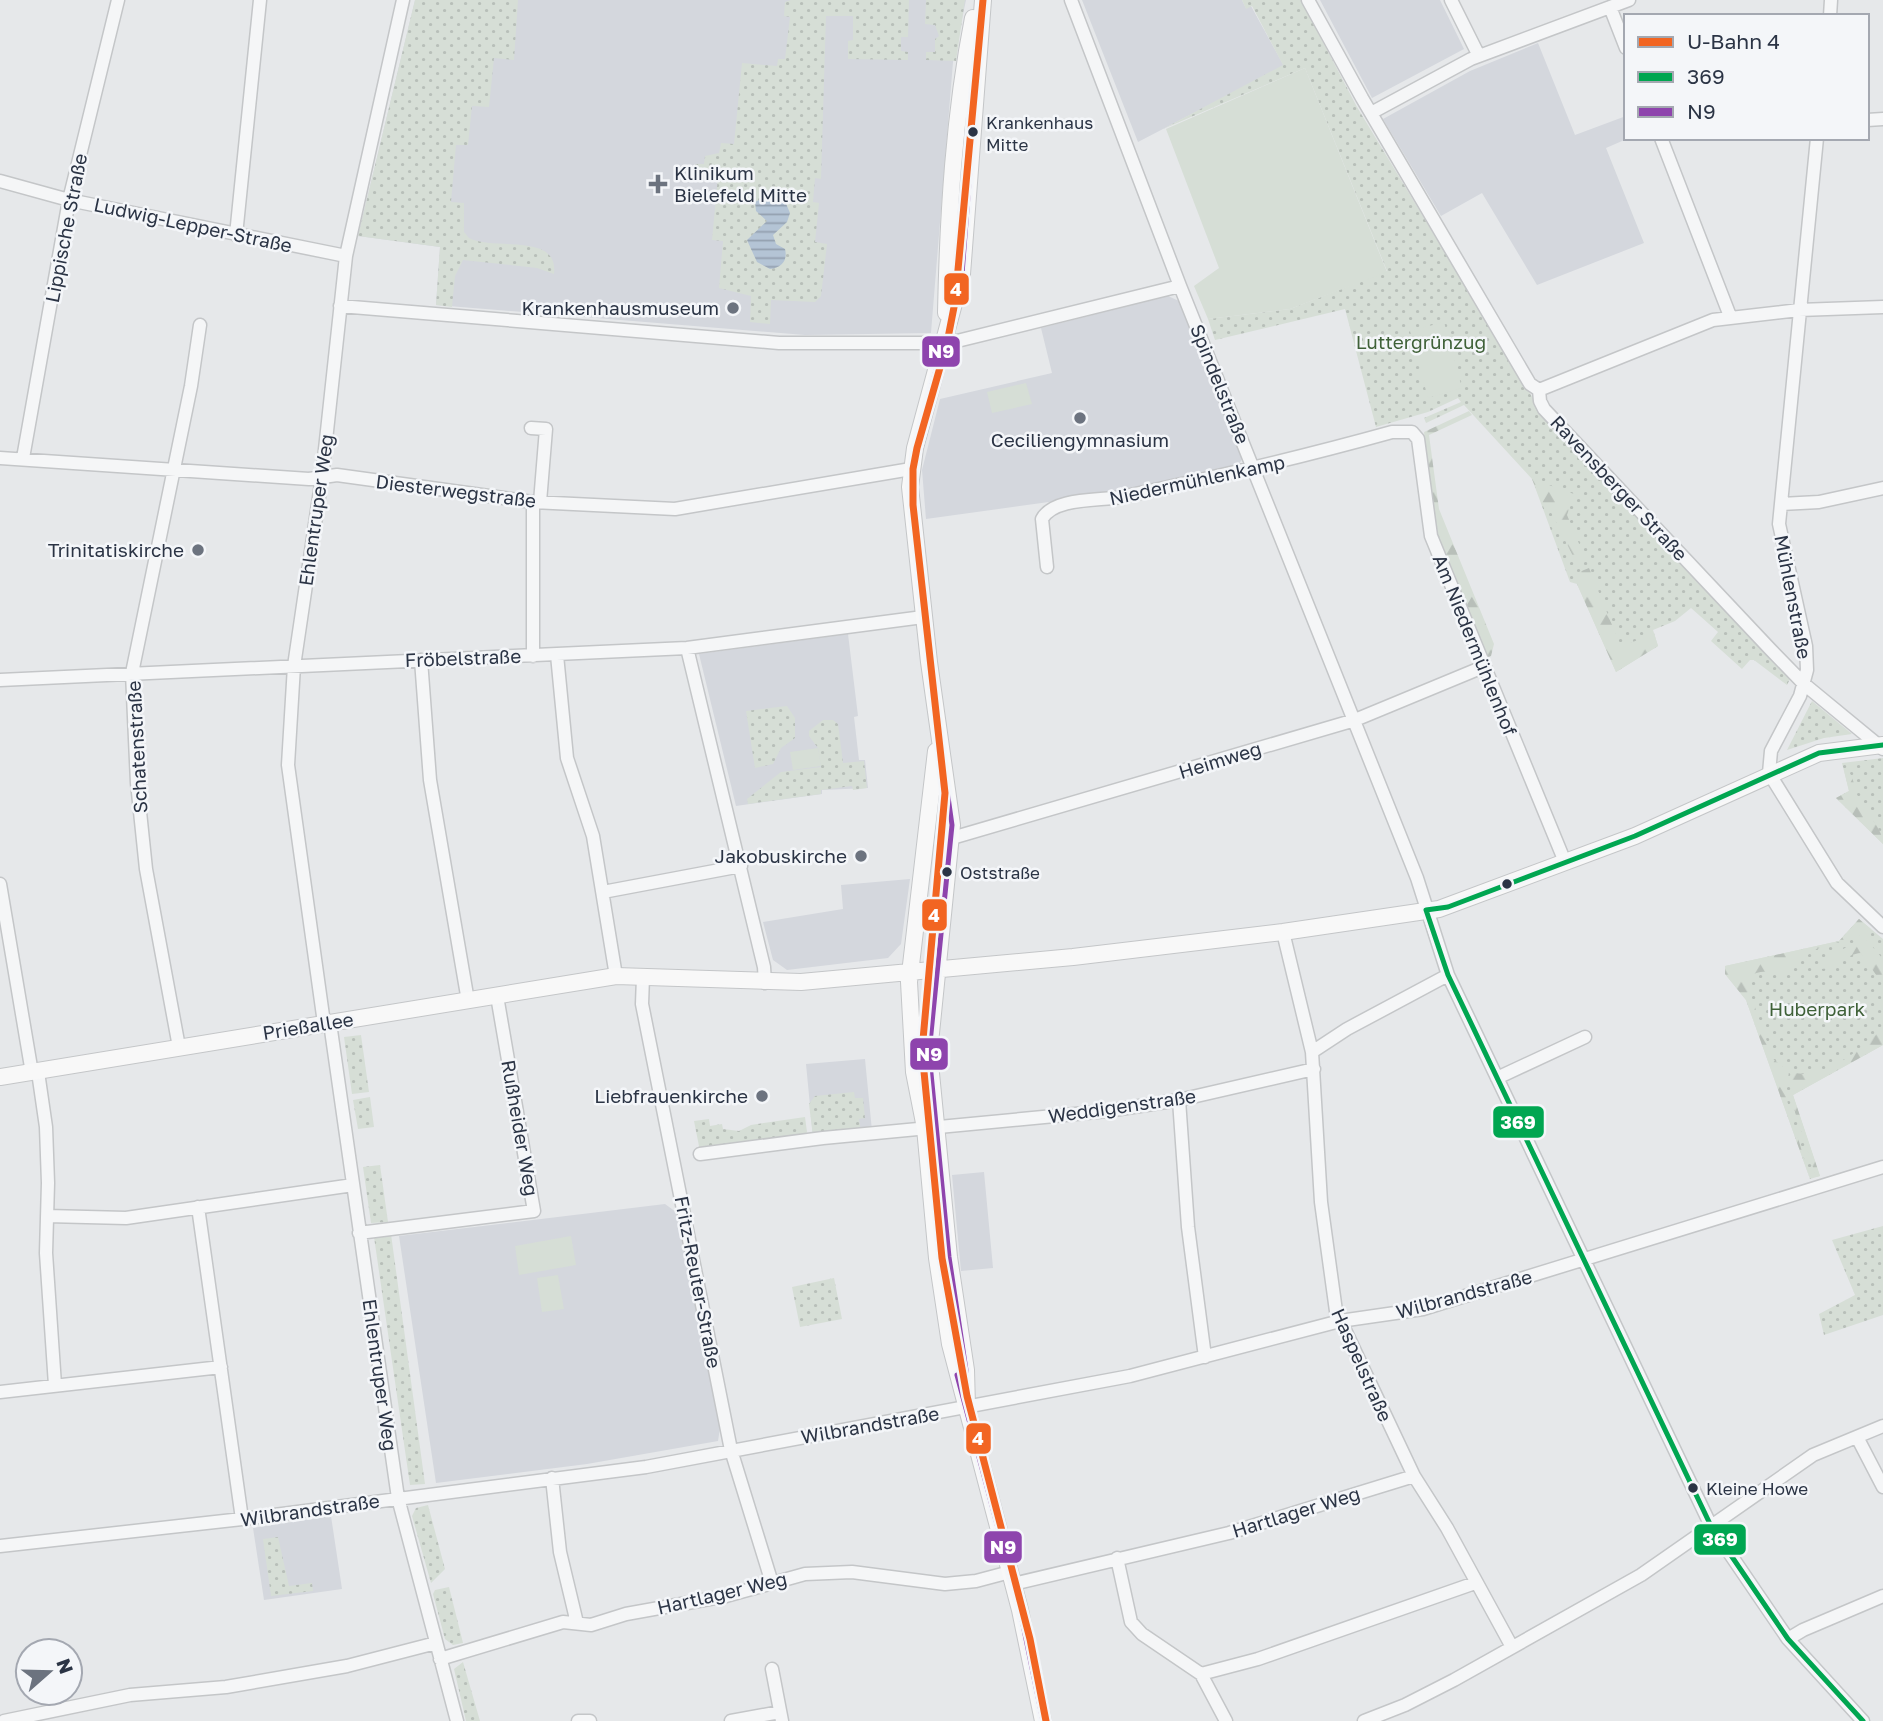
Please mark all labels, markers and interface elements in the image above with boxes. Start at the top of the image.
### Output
legend [1624,14,1869,140]
text: U-Bahn 4 [1687,28,1780,54]
text: 369 [1687,63,1725,89]
text: N9 [1687,98,1716,124]
place label: Krankenhaus Mitte [986,112,1093,155]
marker: Krankenhaus Mitte [966,125,980,139]
street label: Lippische Straße [40,151,91,305]
place label: Klinikum Bielefeld Mitte [674,161,807,206]
marker: Klinikum Bielefeld Mitte [648,174,668,194]
street label: Ludwig-Lepper-Straße [92,192,294,257]
line badge: 4 [943,272,970,306]
text: 4 [950,277,962,300]
place label: Krankenhausmuseum [521,296,719,319]
marker: Krankenhausmuseum [725,300,741,316]
street label: Spindelstraße [1186,321,1255,447]
park label: Luttergrünzug [1356,330,1486,353]
line badge: N9 [921,335,961,368]
text: N9 [928,339,954,362]
marker: Ceciliengymnasium [1072,410,1088,426]
street label: Ravensberger Straße [1546,410,1693,565]
place label: Ceciliengymnasium [991,428,1169,451]
street label: Ehlentruper Weg [293,432,338,587]
street label: Niedermühlenkamp [1107,450,1287,509]
street label: Diesterwegstraße [375,469,538,512]
street label: Mühlenstraße [1770,533,1817,661]
place label: Trinitatiskirche [48,538,184,561]
marker: Trinitatiskirche [190,542,206,558]
street label: Am Niedermühlenhof [1429,551,1522,739]
street label: Fröbelstraße [404,644,522,671]
street label: Schatenstraße [122,680,151,814]
street label: Heimweg [1176,736,1264,783]
place label: Jakobuskirche [715,844,847,867]
marker: Jakobuskirche [853,848,869,864]
place label: Oststraße [960,862,1040,883]
marker: Oststraße [940,865,954,879]
unlabelled marker [1500,877,1514,891]
line badge: 4 [921,898,948,932]
text: 4 [928,903,940,926]
park label: Huberpark [1769,997,1866,1020]
street label: Prießallee [261,1007,355,1044]
line badge: N9 [909,1037,949,1071]
text: N9 [916,1042,942,1065]
street label: Rußheider Weg [497,1058,544,1198]
place label: Liebfrauenkirche [594,1084,748,1107]
street label: Weddigenstraße [1047,1084,1197,1127]
marker: Liebfrauenkirche [754,1088,770,1104]
line badge: 369 [1492,1105,1545,1139]
text: 369 [1500,1110,1536,1133]
street label: Fritz-Reuter-Straße [671,1194,726,1370]
street label: Wilbrandstraße [1393,1264,1535,1323]
street label: Ehlentruper Weg [358,1297,403,1452]
street label: Haspelstraße [1327,1305,1398,1425]
street label: Wilbrandstraße [799,1401,941,1448]
line badge: 4 [965,1422,992,1455]
text: 4 [972,1426,984,1449]
place label: Kleine Howe [1706,1478,1808,1499]
street label: Hartlager Weg [1229,1481,1363,1542]
marker: Kleine Howe [1686,1481,1700,1495]
street label: Wilbrandstraße [239,1488,381,1531]
line badge: 369 [1693,1523,1747,1556]
text: 369 [1702,1527,1738,1550]
line badge: N9 [983,1530,1023,1564]
text: N9 [990,1535,1016,1558]
street label: Hartlager Weg [655,1566,789,1619]
north arrow [14,1637,84,1707]
text: N [52,1655,79,1677]

